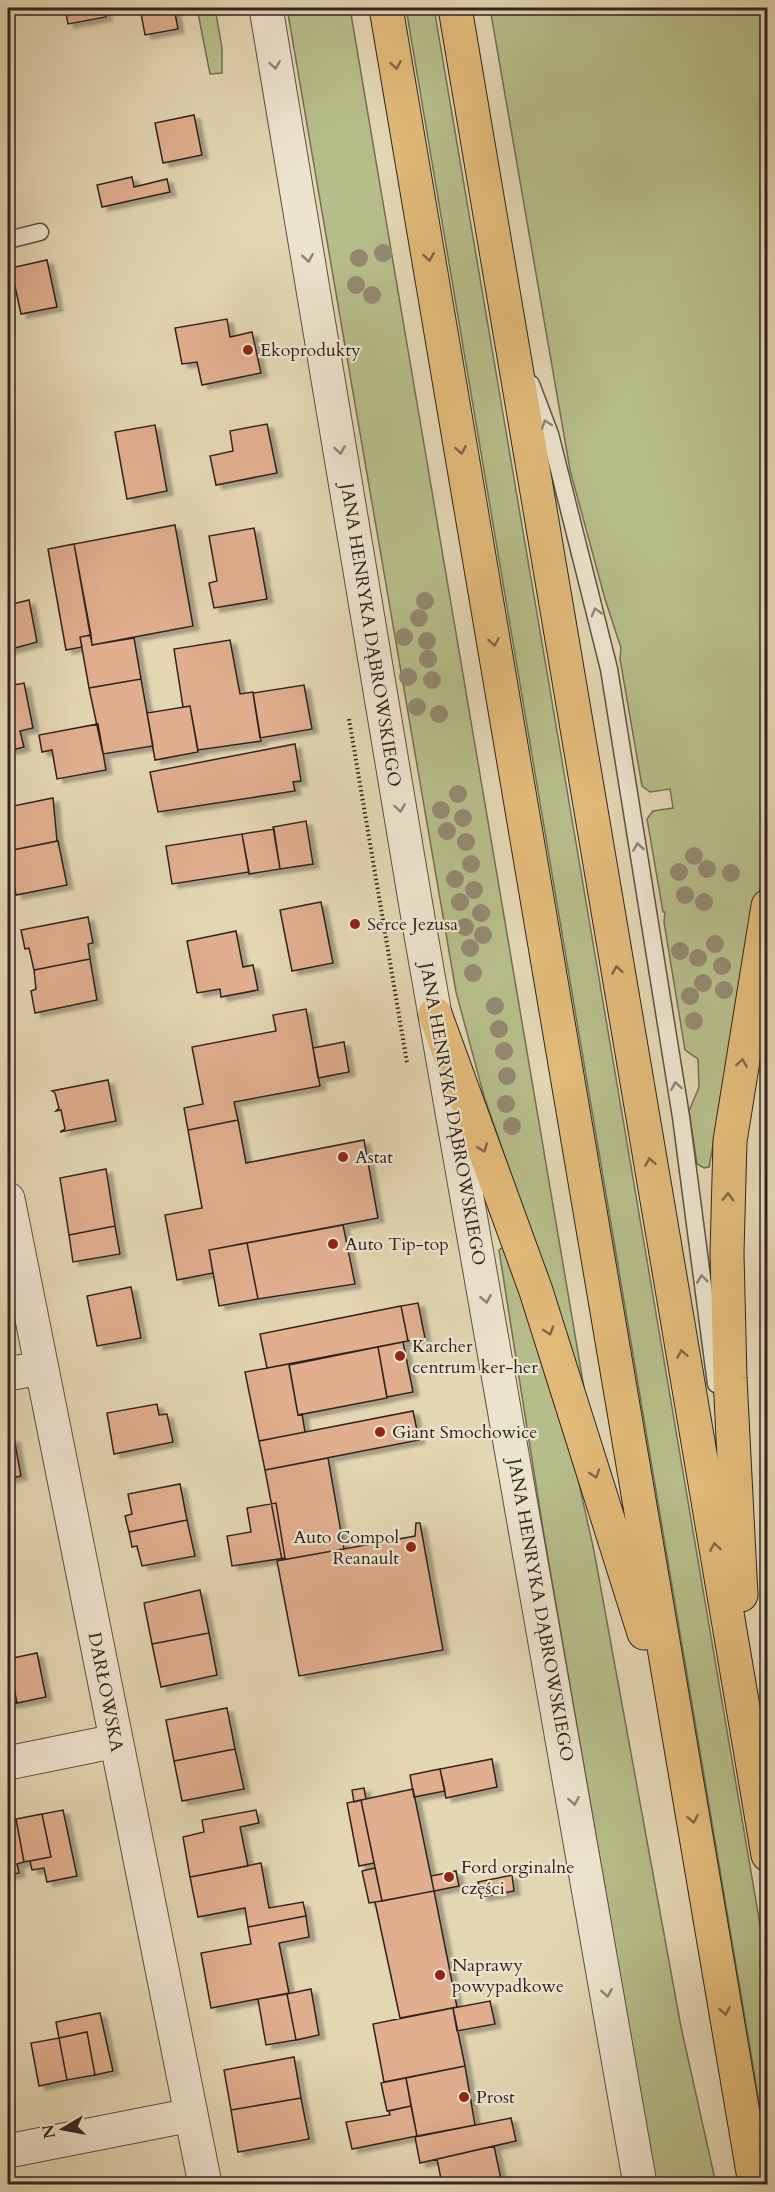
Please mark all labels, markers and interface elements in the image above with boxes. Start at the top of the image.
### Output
one-way arrow [389,60,402,70]
one-way arrow [269,61,281,70]
one-way arrow [301,253,313,262]
one-way arrow [422,253,434,262]
place label: Ekoprodukty [260,338,361,363]
marker: Ekoprodukty [241,343,255,357]
one-way arrow [541,419,553,430]
one-way arrow [454,444,467,454]
one-way arrow [333,445,345,455]
street label: JANA HENRYKA DĄBROWSKIEGO [334,478,407,789]
one-way arrow [591,607,603,618]
one-way arrow [487,637,499,647]
one-way arrow [393,803,405,813]
one-way arrow [632,842,645,852]
place label: Serce Jezusa [367,912,458,937]
marker: Serce Jezusa [348,917,362,931]
street label: JANA HENRYKA DĄBROWSKIEGO [413,958,492,1268]
one-way arrow [611,965,624,975]
one-way arrow [735,1058,747,1067]
one-way arrow [670,1081,683,1091]
one-way arrow [476,1142,489,1153]
place label: Astat [355,1145,393,1170]
marker: Astat [336,1150,350,1164]
one-way arrow [644,1157,657,1167]
one-way arrow [722,1193,734,1202]
place label: Auto Tip-top [345,1232,449,1257]
marker: Auto Tip-top [326,1237,340,1251]
one-way arrow [696,1274,708,1284]
one-way arrow [479,1293,492,1303]
one-way arrow [542,1325,555,1336]
place label: Karcher centrum ker-her [412,1334,538,1380]
marker: Karcher centrum ker-her [393,1349,407,1363]
one-way arrow [677,1350,689,1359]
place label: Giant Smochowice [392,1420,538,1445]
marker: Giant Smochowice [373,1425,387,1439]
street label: JANA HENRYKA DĄBROWSKIEGO [501,1454,580,1764]
one-way arrow [588,1468,600,1479]
place label: Auto Compol Reanault [293,1525,399,1571]
marker: Auto Compol Reanault [404,1540,418,1554]
one-way arrow [709,1542,722,1552]
street label: DARŁOWSKA [82,1630,129,1754]
one-way arrow [567,1796,580,1806]
one-way arrow [686,1814,698,1823]
place label: Ford orginalne części [461,1855,574,1901]
marker: Ford orginalne części [442,1870,456,1884]
place label: Naprawy powypadkowe [452,1953,564,1999]
marker: Naprawy powypadkowe [433,1968,447,1982]
one-way arrow [601,1988,613,1998]
one-way arrow [718,2006,731,2016]
place label: Prost [476,2085,515,2110]
marker: Prost [457,2090,471,2104]
north arrow [33,2099,93,2159]
text: N [37,2123,61,2140]

